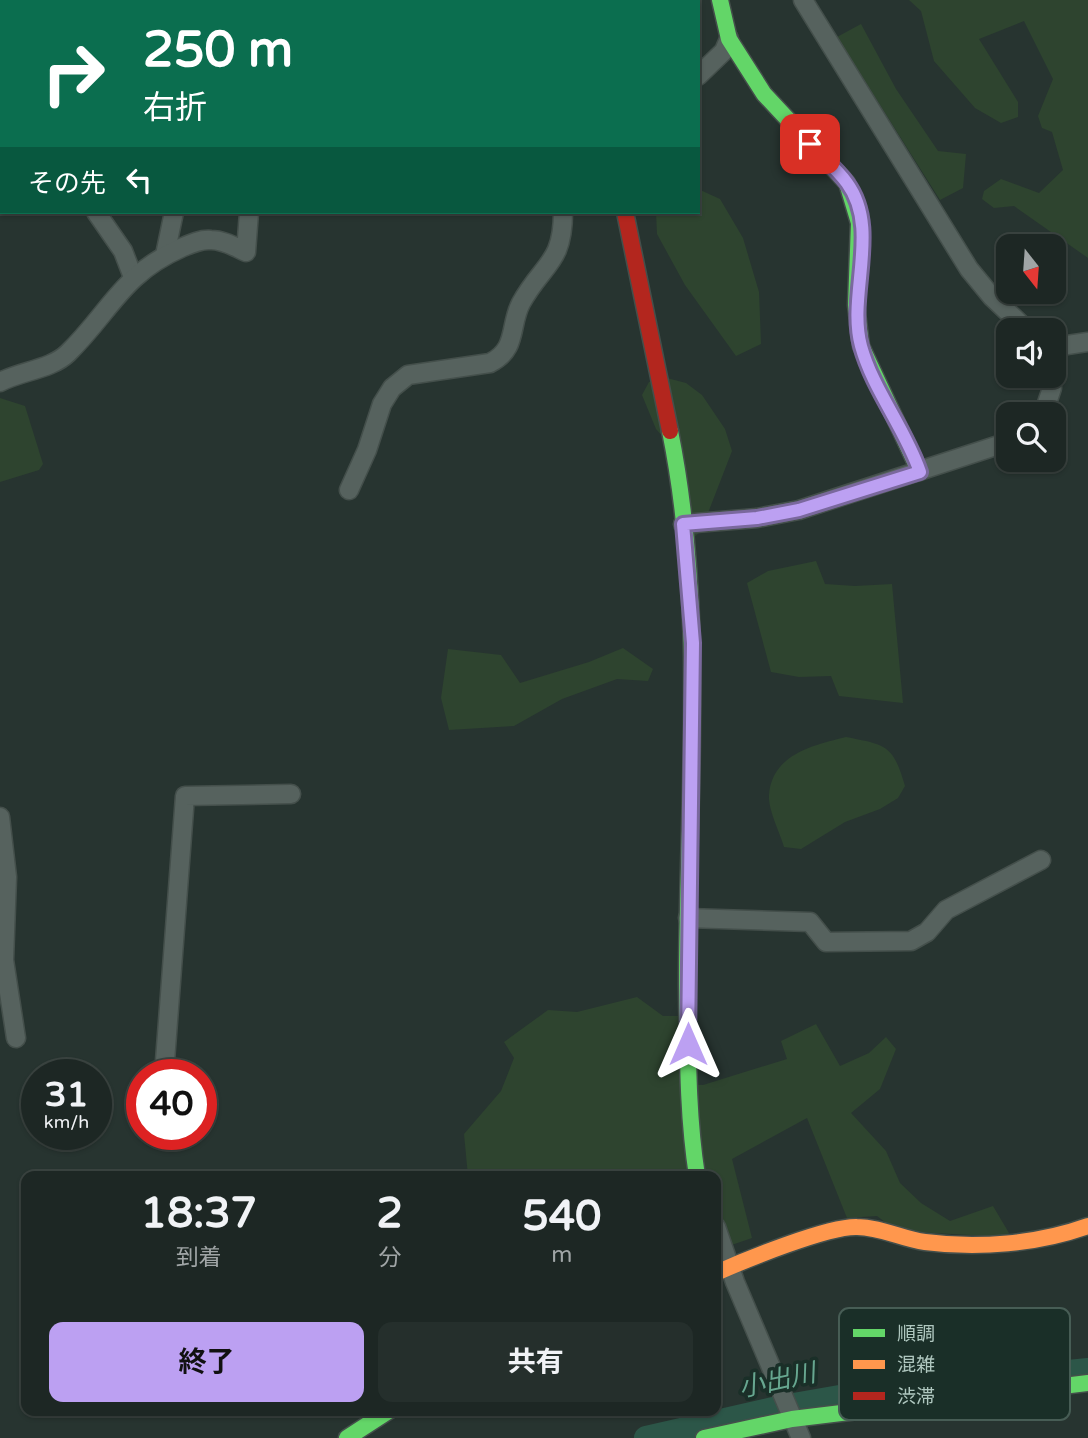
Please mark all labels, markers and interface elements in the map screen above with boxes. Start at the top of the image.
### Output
text: 250 m [143,21,293,80]
icon: right [28,28,119,119]
text: 右折 [143,89,207,127]
pin [780,114,840,174]
icon: arrive [791,125,829,163]
icon: left [120,161,158,199]
text: その先 [28,168,106,199]
north arrow [996,234,1066,304]
map controls [996,234,1066,472]
button: sound [996,318,1066,388]
button: search [996,402,1066,472]
position arrow [651,1007,725,1081]
speed limit sign: 40 [126,1059,217,1150]
text: 31 [45,1074,88,1116]
text: km/h [44,1111,89,1133]
text: 18:37 [141,1188,257,1239]
text: 2 [376,1188,403,1239]
text: 540 [522,1191,601,1242]
text: m [551,1241,572,1269]
text: 到着 [176,1244,222,1272]
text: 分 [378,1244,401,1272]
legend [839,1308,1070,1420]
button: 終了 [49,1322,364,1402]
button: 共有 [378,1322,693,1402]
text: 順調 [897,1323,935,1345]
text: 混雑 [897,1354,935,1376]
water label: 小出川 [736,1357,821,1404]
text: 渋滞 [897,1386,935,1408]

